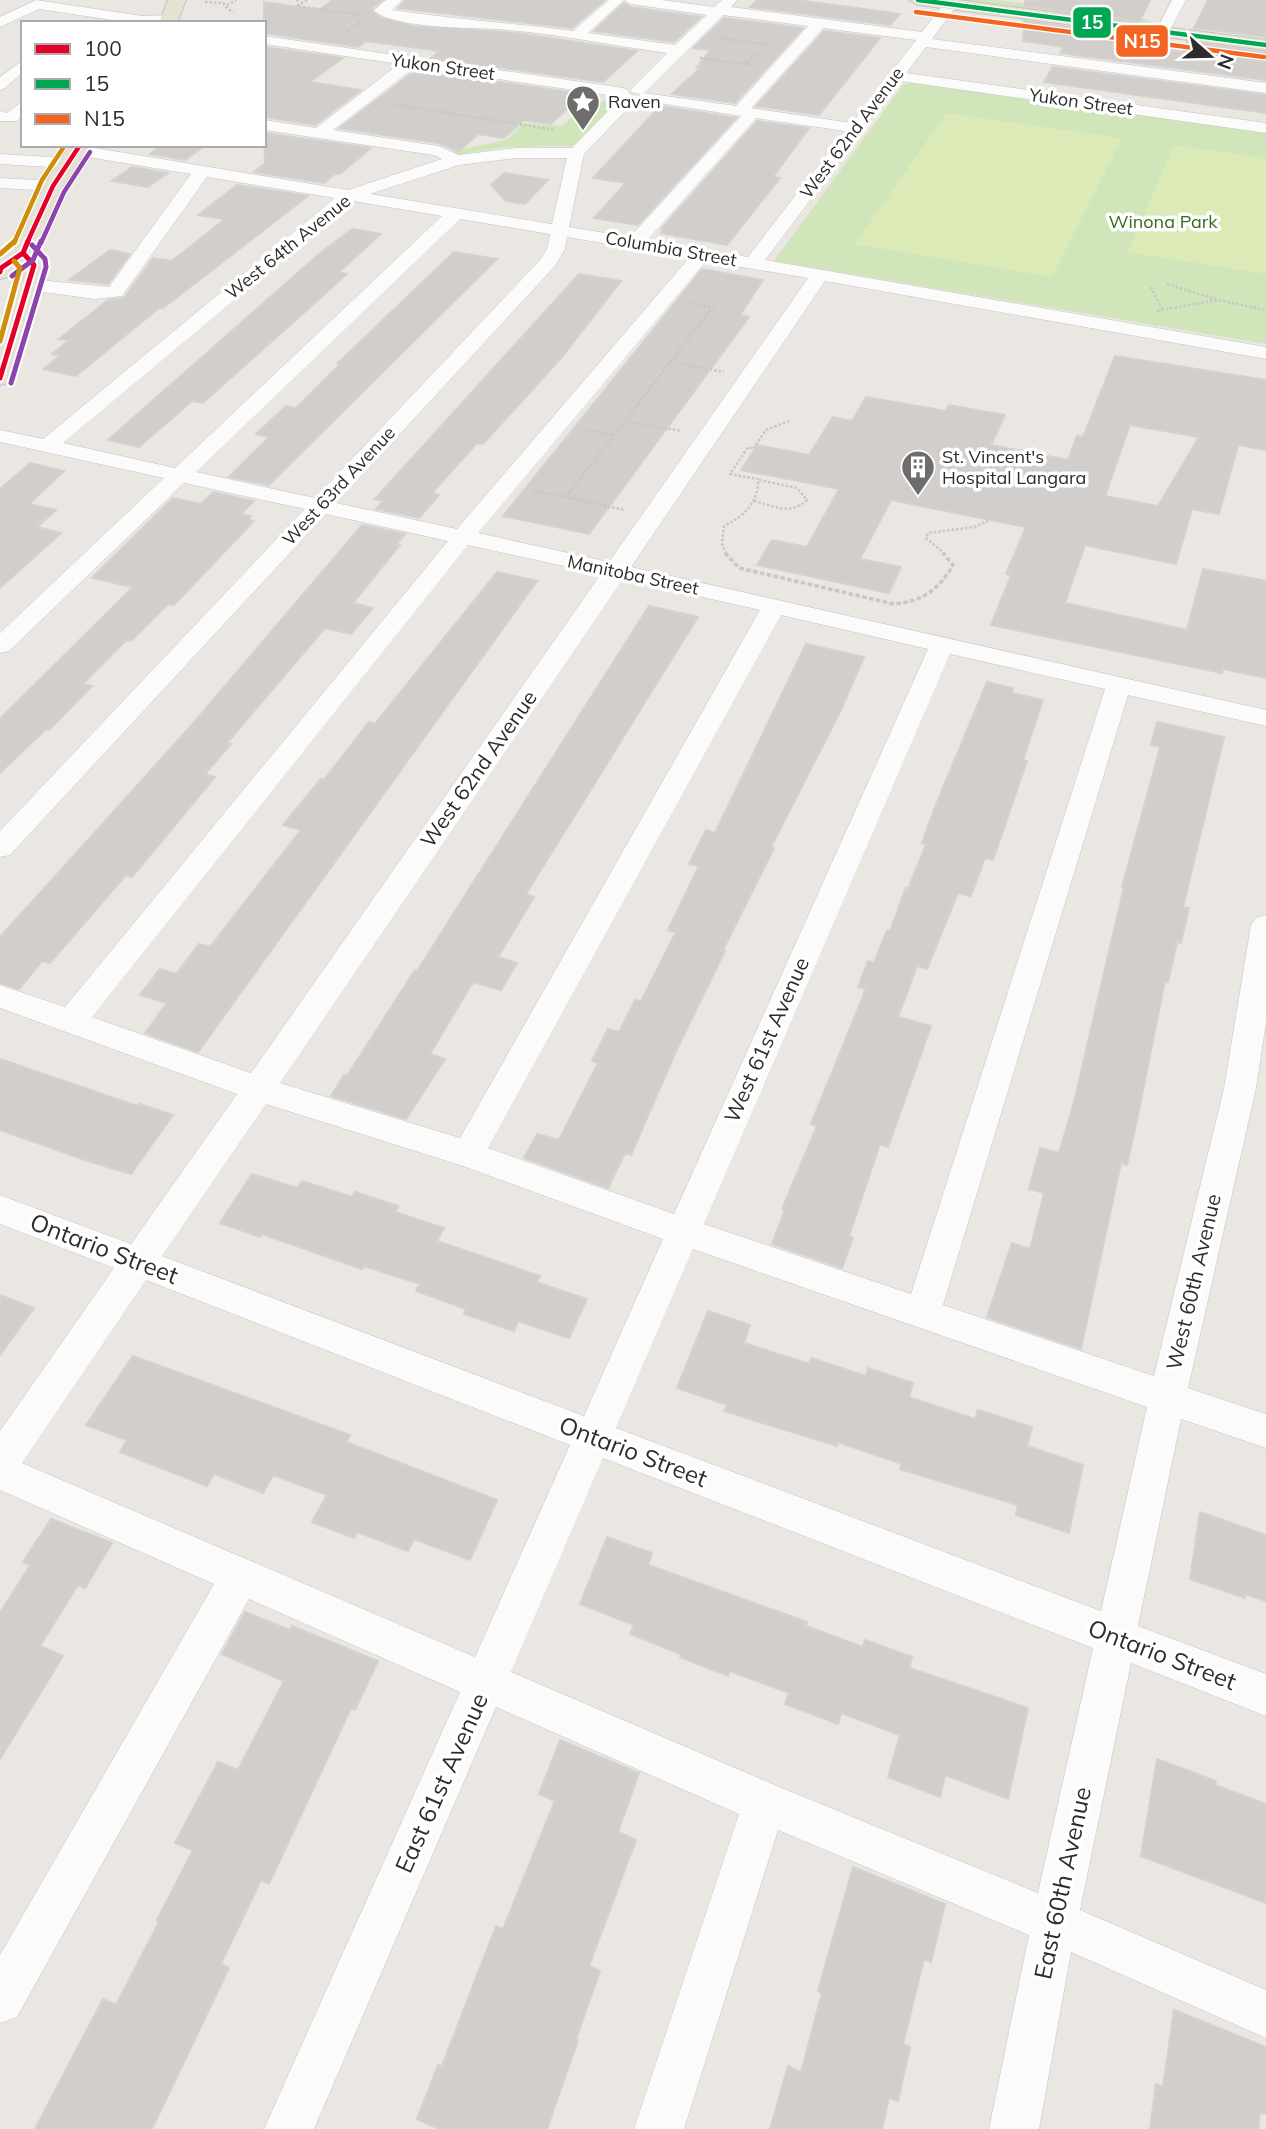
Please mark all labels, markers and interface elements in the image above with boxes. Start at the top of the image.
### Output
line badge: 15 [1072,6,1112,39]
text: 15 [1081,10,1103,34]
legend [21,21,266,147]
north arrow [1175,21,1245,91]
line badge: N15 [1115,24,1169,58]
text: N15 [1123,29,1161,53]
text: 100 [84,35,122,61]
street label: Yukon Street [389,48,496,85]
text: N [1212,51,1240,73]
street label: West 62nd Avenue [795,62,909,203]
text: 15 [84,70,109,96]
place icon: Raven [564,83,602,132]
street label: Yukon Street [1027,83,1134,120]
place label: Raven [608,90,661,113]
text: N15 [84,105,125,131]
street label: West 64th Avenue [220,189,355,304]
park label: Winona Park [1108,210,1218,233]
street label: Columbia Street [604,226,738,271]
street label: West 63rd Avenue [277,421,400,550]
place label: St. Vincent's Hospital Langara [942,445,1086,489]
building icon: St. Vincent's Hospital Langara [899,448,937,497]
street label: Manitoba Street [565,549,701,600]
street label: West 62nd Avenue [414,685,542,852]
street label: West 61st Avenue [718,953,814,1126]
street label: West 60th Avenue [1160,1191,1226,1372]
street label: Ontario Street [26,1206,183,1290]
street label: Ontario Street [555,1409,712,1493]
street label: Ontario Street [1084,1612,1241,1696]
street label: East 61st Avenue [388,1688,494,1877]
street label: East 60th Avenue [1027,1784,1097,1982]

